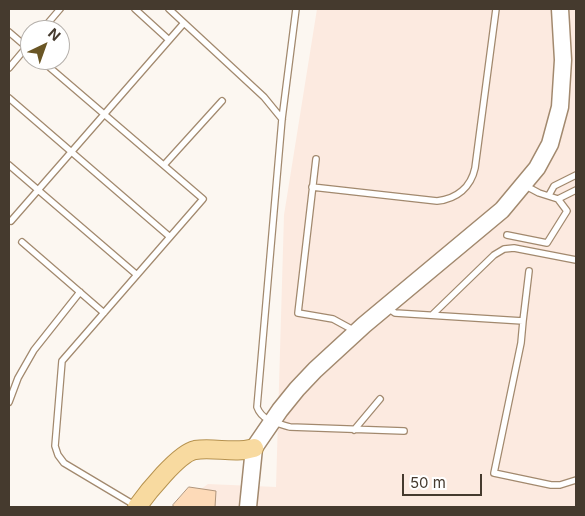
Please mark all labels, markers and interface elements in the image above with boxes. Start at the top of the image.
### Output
north arrow [20,20,70,70]
text: N [45,24,64,44]
scale bar [405,464,485,496]
text: 50 m [410,473,446,492]

